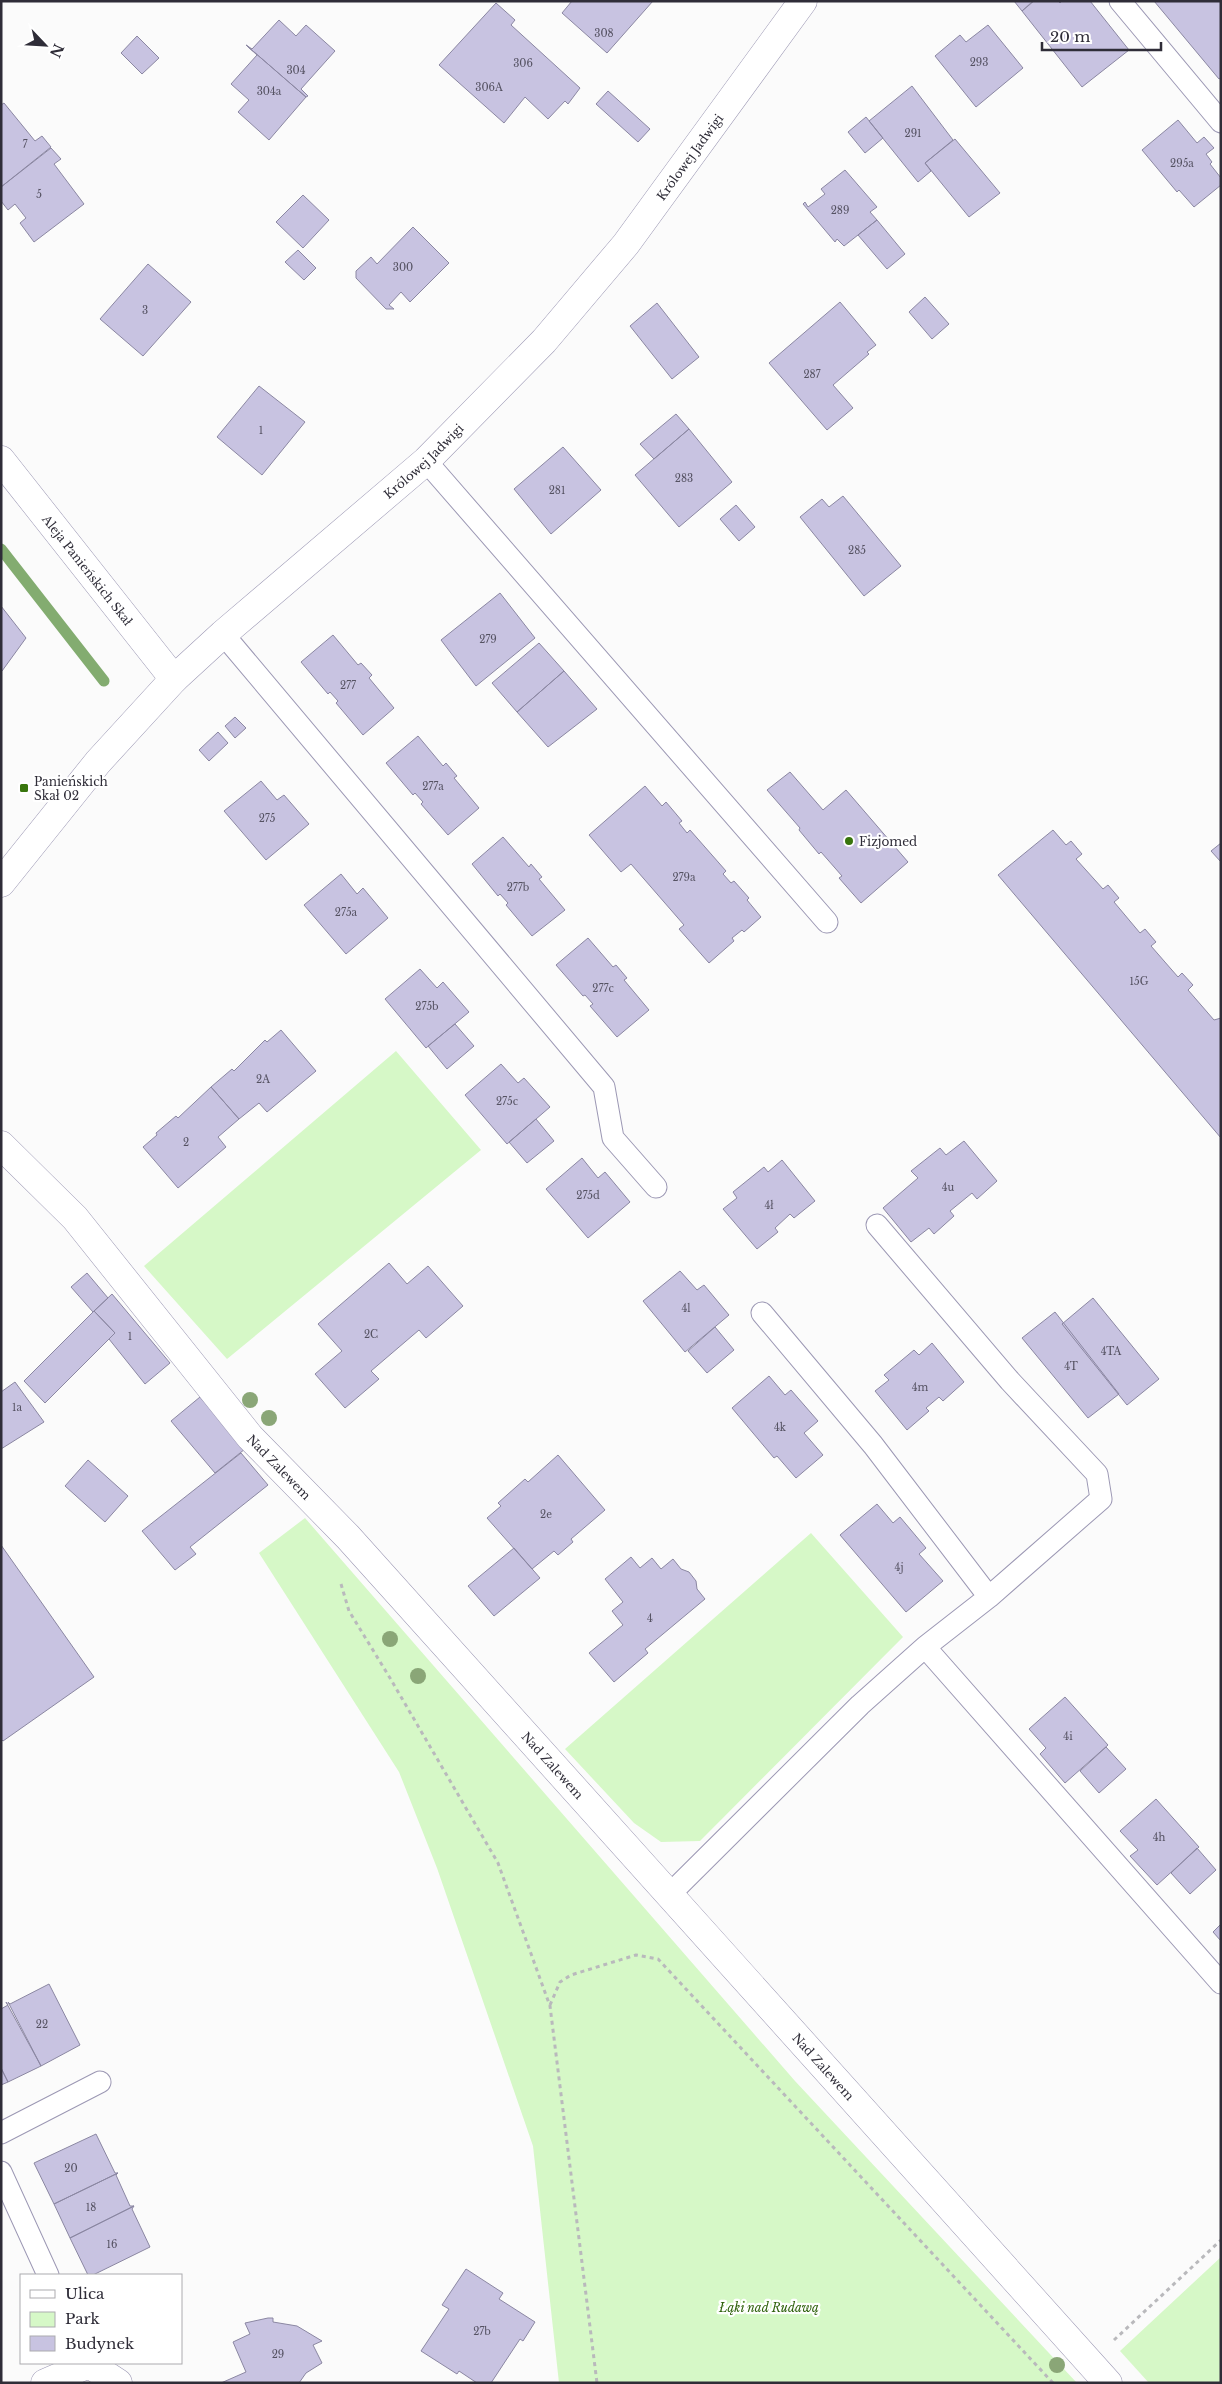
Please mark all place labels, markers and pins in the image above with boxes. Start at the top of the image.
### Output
place label: Panieńskich Skał 02 [34,774,108,803]
marker: Panieńskich Skał 02 [18,782,30,794]
place label: Fizjomed [859,834,917,849]
marker: Fizjomed [843,835,855,847]

